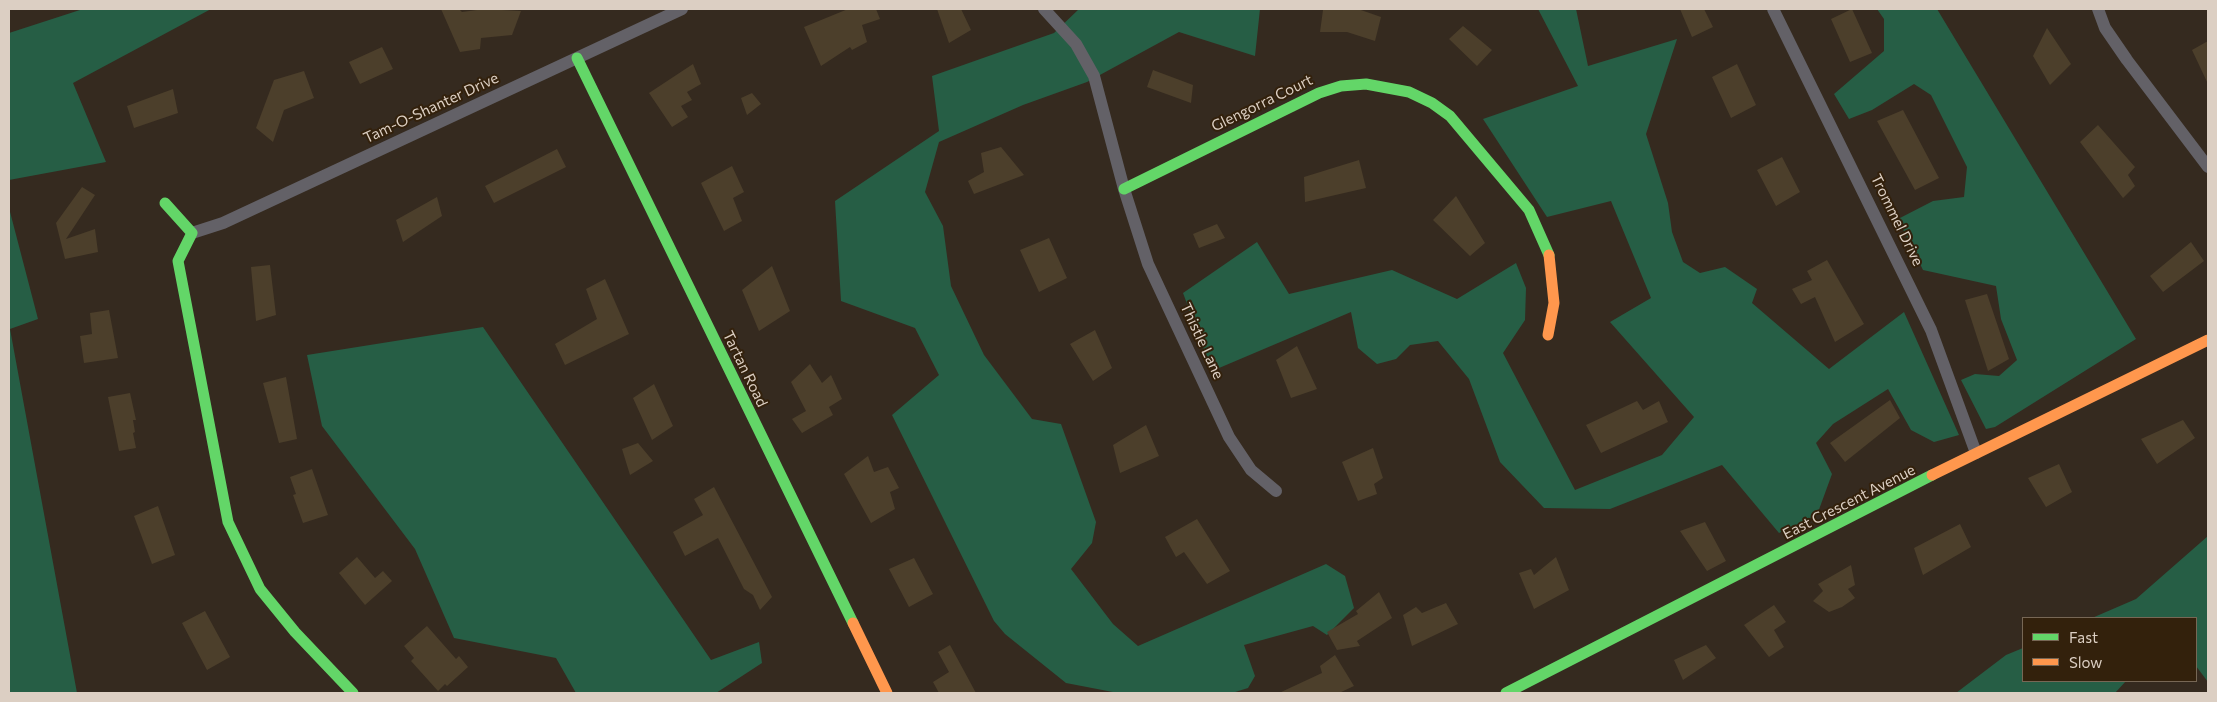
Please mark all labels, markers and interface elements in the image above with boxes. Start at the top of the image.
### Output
street label: Tam-O-Shanter Drive [361,69,501,147]
street label: Glengorra Court [1208,71,1316,135]
street label: Trommel Drive [1867,171,1927,269]
street label: Thistle Lane [1176,300,1228,382]
street label: Tartan Road [719,328,771,410]
street label: East Crescent Avenue [1780,461,1918,543]
legend [2022,617,2197,682]
text: Fast [2069,628,2098,646]
text: Slow [2069,653,2102,671]

